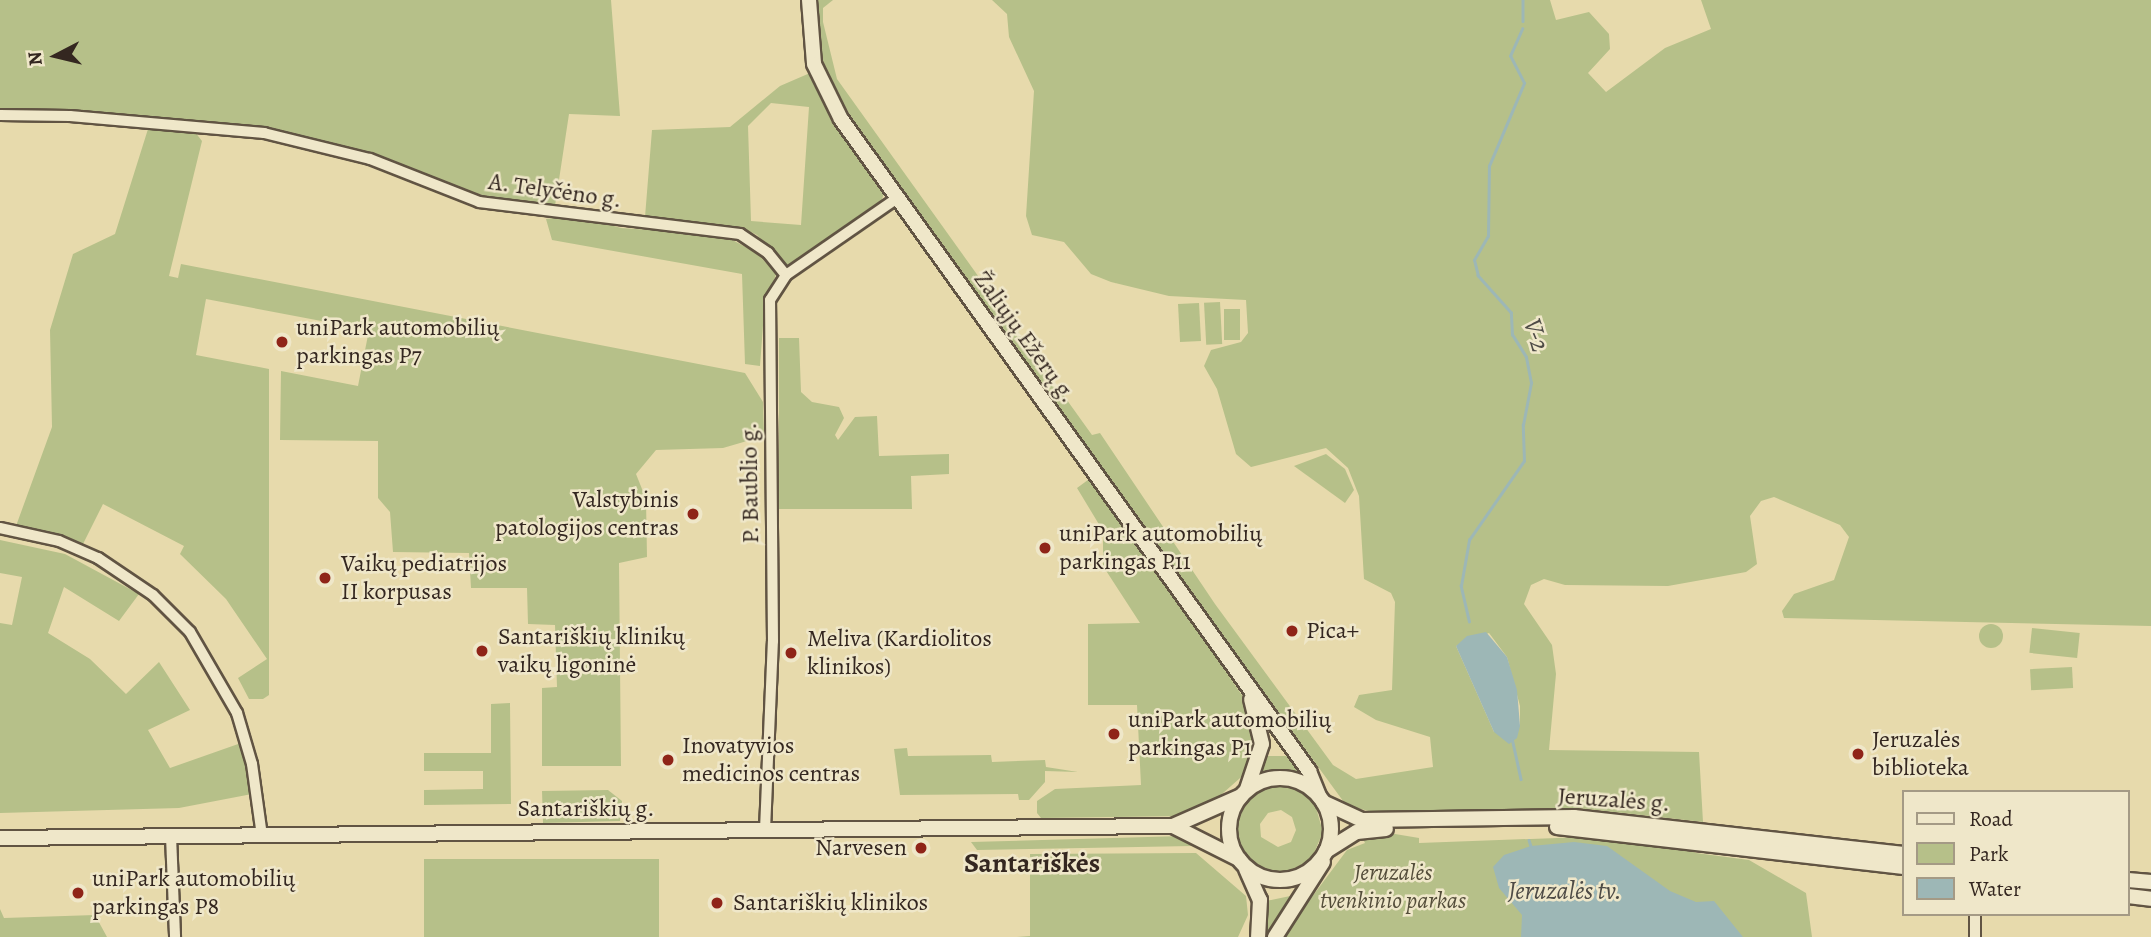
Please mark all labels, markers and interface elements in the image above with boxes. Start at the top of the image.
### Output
north arrow [21,21,91,91]
text: N [21,50,49,67]
street label: A. Telyčėno g. [486,167,624,215]
street label: Žaliųjų Ežerų g. [968,265,1082,409]
place label: uniPark automobilių parkingas P7 [296,314,499,370]
water label: V-2 [1516,315,1556,355]
marker: uniPark automobilių parkingas P7 [274,334,290,350]
street label: P. Baublio g. [735,422,765,544]
place label: Valstybinis patologijos centras [495,486,679,542]
marker: Valstybinis patologijos centras [685,506,701,522]
place label: uniPark automobilių parkingas P11 [1059,520,1262,576]
marker: uniPark automobilių parkingas P11 [1037,540,1053,556]
place label: Vaikų pediatrijos II korpusas [341,550,507,606]
marker: Vaikų pediatrijos II korpusas [315,568,335,588]
place label: Pica+ [1306,617,1359,645]
place label: Santariškių klinikų vaikų ligoninė [498,623,685,679]
marker: Pica+ [1284,623,1300,639]
place label: Meliva (Kardiolitos klinikos) [807,625,992,681]
marker: Santariškių klinikų vaikų ligoninė [472,641,492,661]
marker: Meliva (Kardiolitos klinikos) [781,643,801,663]
place label: uniPark automobilių parkingas P1 [1128,706,1331,762]
marker: uniPark automobilių parkingas P1 [1106,726,1122,742]
place label: Jeruzalės biblioteka [1872,726,1969,782]
place label: Inovatyvios medicinos centras [682,732,860,788]
marker: Jeruzalės biblioteka [1850,746,1866,762]
marker: Inovatyvios medicinos centras [660,752,676,768]
street label: Jeruzalės g. [1557,782,1671,818]
legend [1902,790,2130,916]
street label: Santariškių g. [517,795,655,823]
text: Road [1969,805,2013,833]
place label: Narvesen [815,834,907,862]
marker: Narvesen [913,840,929,856]
text: Park [1969,840,2008,868]
district label: Santariškės [964,846,1100,880]
park label: Jeruzalės tvenkinio parkas [1320,859,1466,915]
place label: uniPark automobilių parkingas P8 [92,865,295,921]
water label: Jeruzalės tv. [1508,875,1622,907]
text: Water [1969,875,2021,903]
marker: uniPark automobilių parkingas P8 [70,885,86,901]
place label: Santariškių klinikos [733,889,928,917]
marker: Santariškių klinikos [707,893,727,913]

